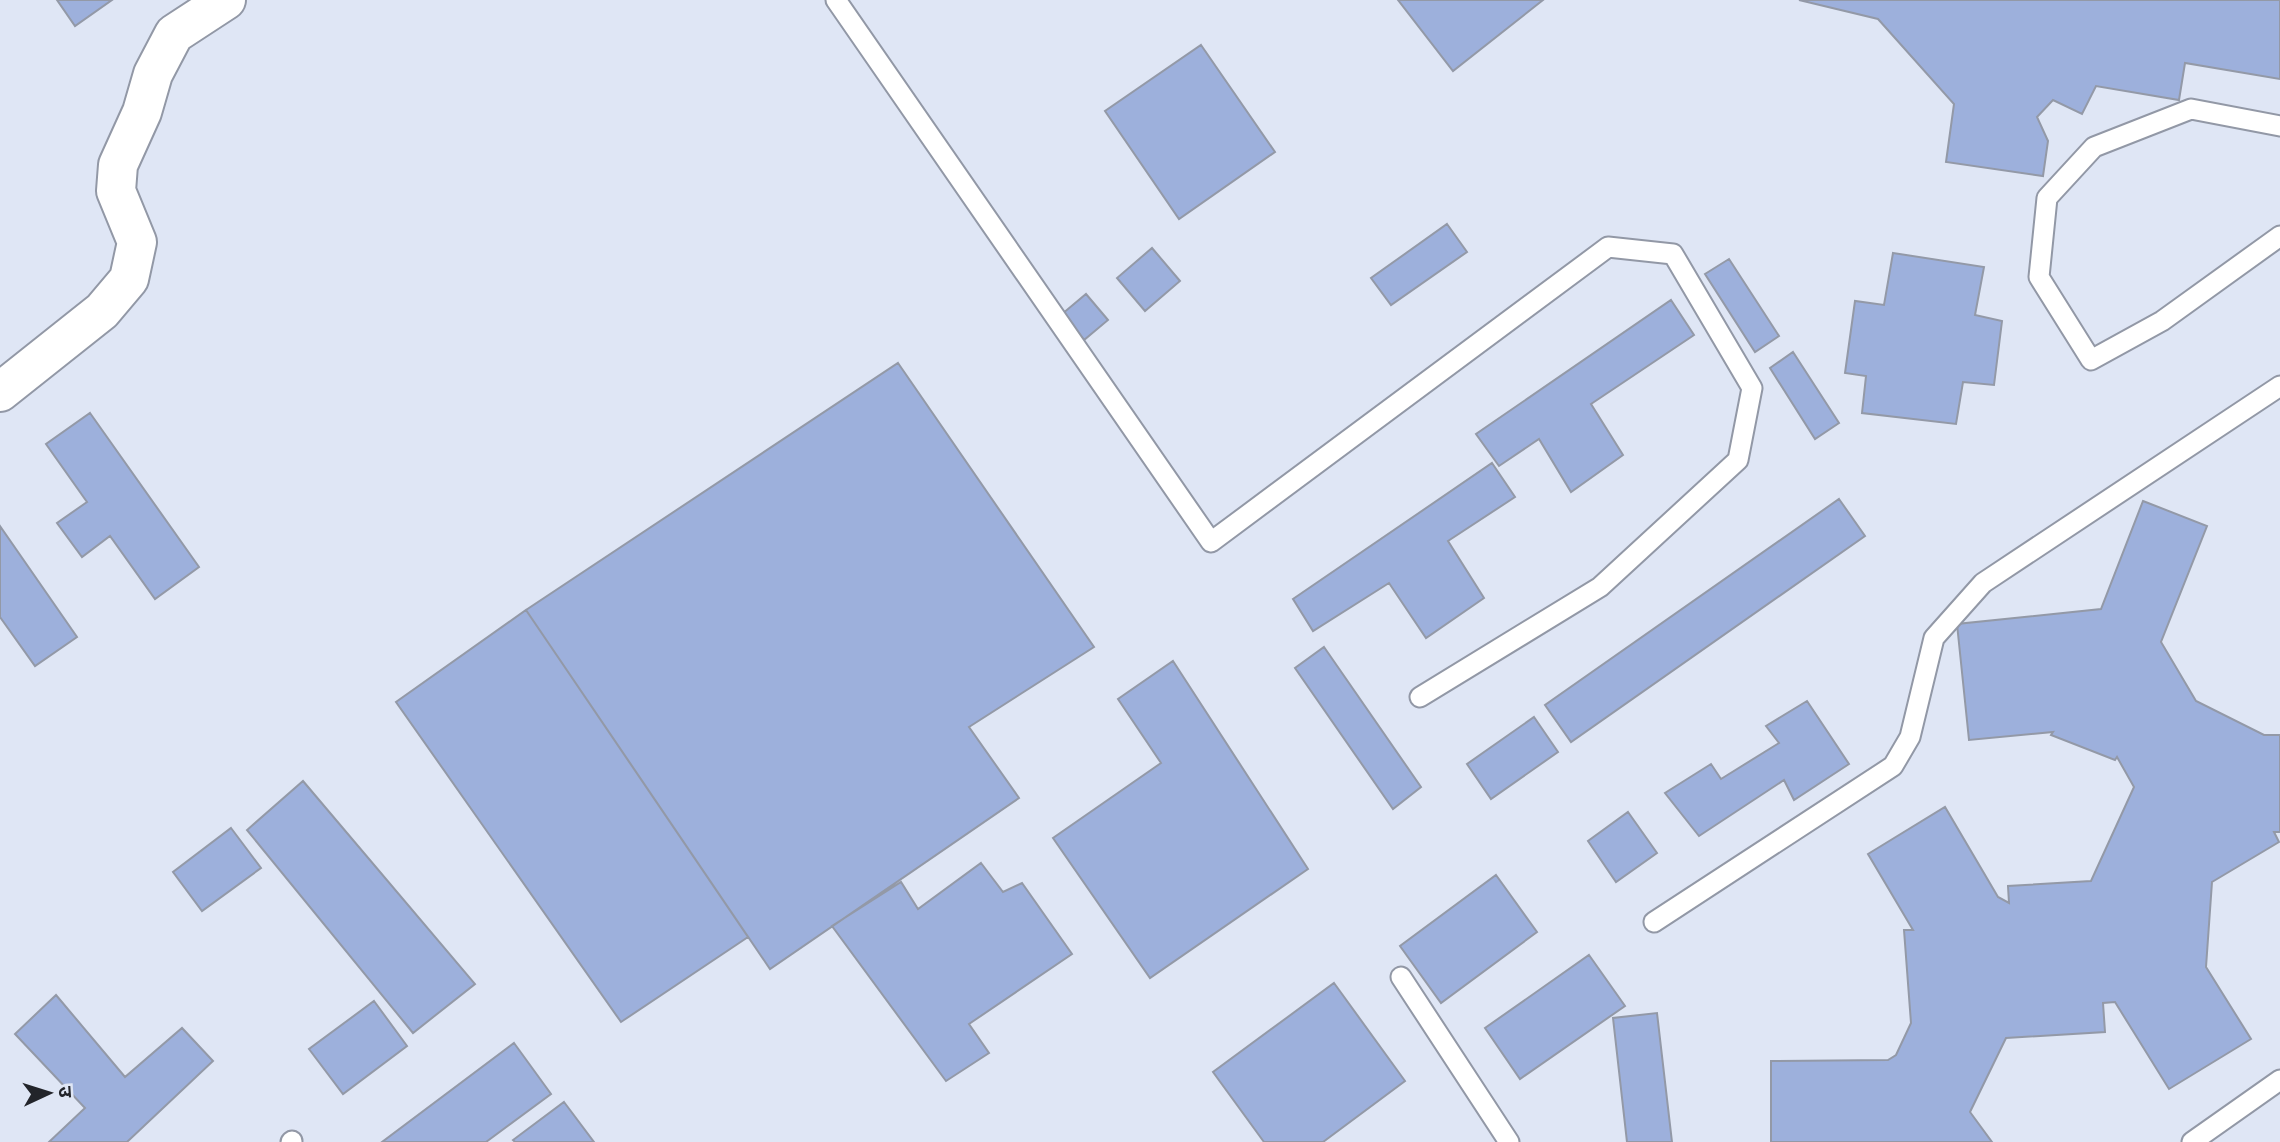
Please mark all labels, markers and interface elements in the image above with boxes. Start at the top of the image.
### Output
north arrow [14,1058,84,1128]
text: उ [54,1085,78,1099]

